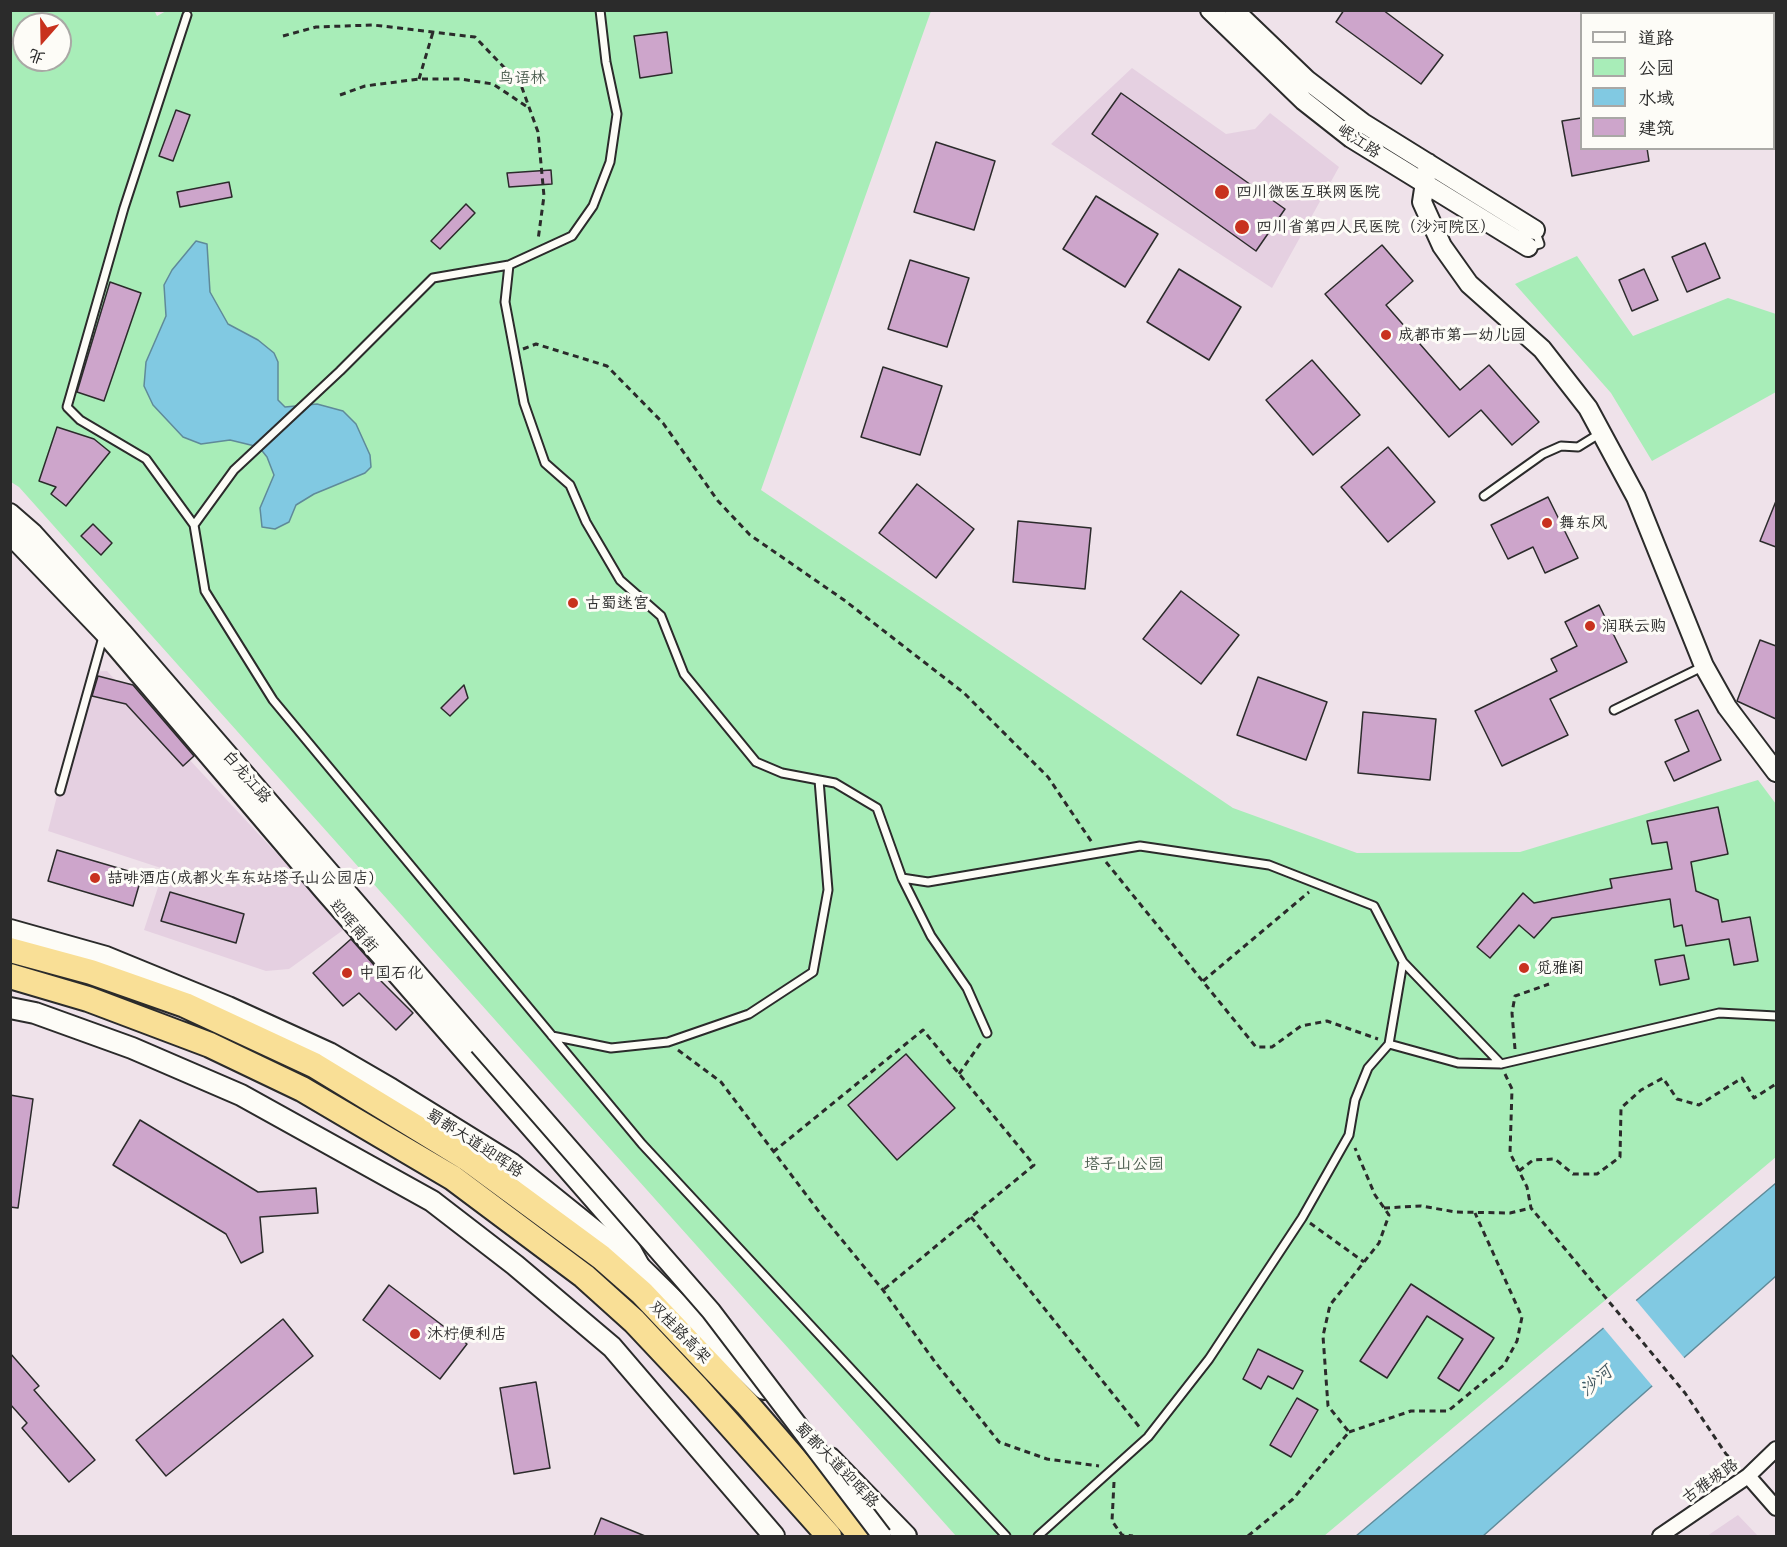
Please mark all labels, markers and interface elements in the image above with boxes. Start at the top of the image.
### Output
north arrow [12,12,72,72]
legend [1580,12,1775,150]
text: 道路 [1638,25,1674,49]
text: 北 [25,45,47,70]
text: 公园 [1638,55,1674,79]
park label: 鸟语林 [498,68,546,88]
text: 水域 [1638,85,1674,109]
text: 建筑 [1638,115,1674,139]
street label: 岷江路 [1334,120,1384,162]
place label: 四川微医互联网医院 [1236,182,1380,202]
marker: 四川微医互联网医院 [1213,183,1231,201]
place label: 四川省第四人民医院（沙河院区） [1256,217,1496,237]
marker: 四川省第四人民医院（沙河院区） [1233,218,1251,236]
place label: 成都市第一幼儿园 [1398,325,1526,345]
marker: 成都市第一幼儿园 [1379,328,1393,342]
place label: 舞东风 [1559,513,1607,533]
marker: 舞东风 [1540,516,1554,530]
place label: 古蜀迷宫 [585,593,649,613]
marker: 古蜀迷宫 [566,596,580,610]
place label: 润联云购 [1602,616,1666,636]
marker: 润联云购 [1583,619,1597,633]
street label: 白龙江路 [219,747,275,807]
place label: 喆啡酒店(成都火车东站塔子山公园店) [107,868,374,888]
marker: 喆啡酒店(成都火车东站塔子山公园店) [88,871,102,885]
street label: 迎晖南街 [326,896,382,956]
place label: 觅雅阁 [1536,958,1584,978]
marker: 觅雅阁 [1517,961,1531,975]
place label: 中国石化 [359,963,423,983]
marker: 中国石化 [340,966,354,980]
street label: 蜀都大道迎晖路 [423,1104,527,1182]
park label: 塔子山公园 [1084,1154,1164,1174]
street label: 双桂路高架 [645,1297,715,1367]
place label: 沐柠便利店 [427,1324,507,1344]
marker: 沐柠便利店 [408,1327,422,1341]
water label: 沙河 [1575,1361,1617,1401]
street label: 蜀都大道迎晖路 [791,1418,883,1512]
street label: 古雅坡路 [1678,1455,1742,1507]

